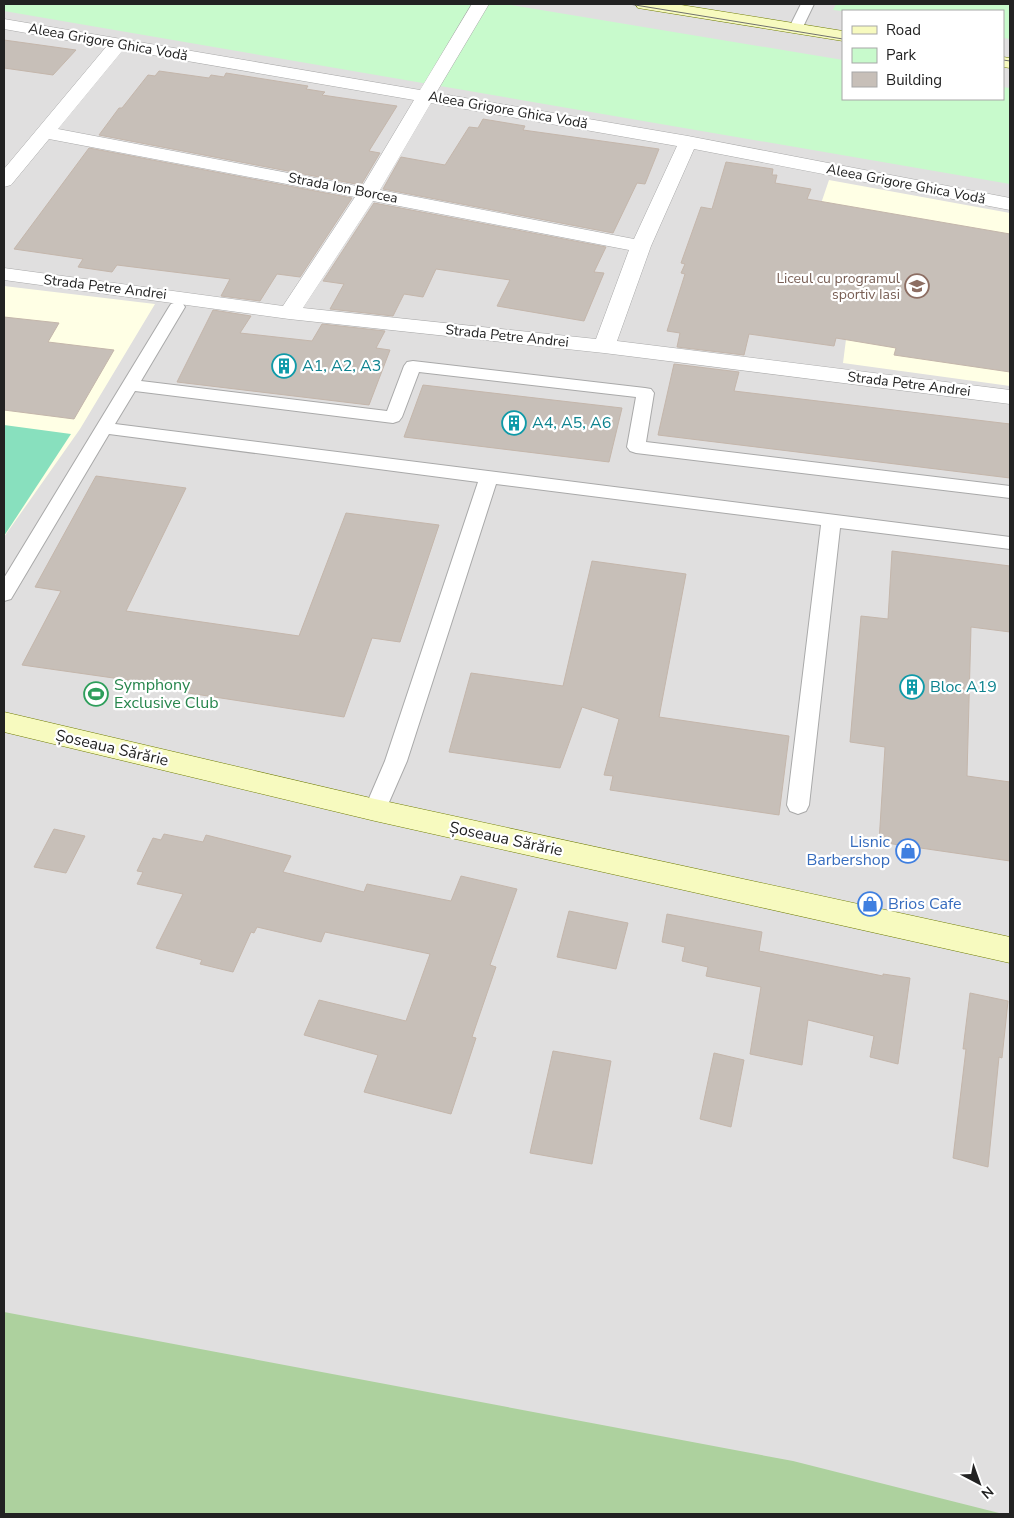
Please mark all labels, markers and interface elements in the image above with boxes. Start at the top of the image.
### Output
legend [842,10,1004,100]
street label: Aleea Grigore Ghica Vodă [27,19,189,65]
text: Road [886,20,921,40]
text: Park [886,45,916,65]
text: Building [886,70,942,90]
street label: Aleea Grigore Ghica Vodă [427,87,589,133]
street label: Aleea Grigore Ghica Vodă [825,159,987,209]
street label: Strada Ion Borcea [287,168,399,208]
place label: Liceul cu programul sportiv Iasi [776,269,901,304]
street label: Strada Petre Andrei [42,270,168,304]
school or university icon: Liceul cu programul sportiv Iasi [904,273,930,299]
street label: Strada Petre Andrei [444,320,570,352]
building icon: A1, A2, A3 [271,353,297,379]
place label: A1, A2, A3 [302,355,381,377]
street label: Strada Petre Andrei [846,367,972,401]
building icon: A4, A5, A6 [501,410,527,436]
place label: A4, A5, A6 [532,412,611,434]
place label: Symphony Exclusive Club [114,674,219,714]
building icon: Bloc A19 [899,674,925,700]
place label: Bloc A19 [930,676,997,698]
sports icon: Symphony Exclusive Club [83,681,109,707]
street label: Șoseaua Sărărie [53,724,171,772]
street label: Șoseaua Sărărie [447,816,565,862]
place label: Lisnic Barbershop [806,831,891,871]
shop icon: Lisnic Barbershop [895,838,921,864]
shop icon: Brios Cafe [857,891,883,917]
place label: Brios Cafe [888,893,962,915]
north arrow [954,1458,1004,1508]
text: N [977,1482,997,1503]

